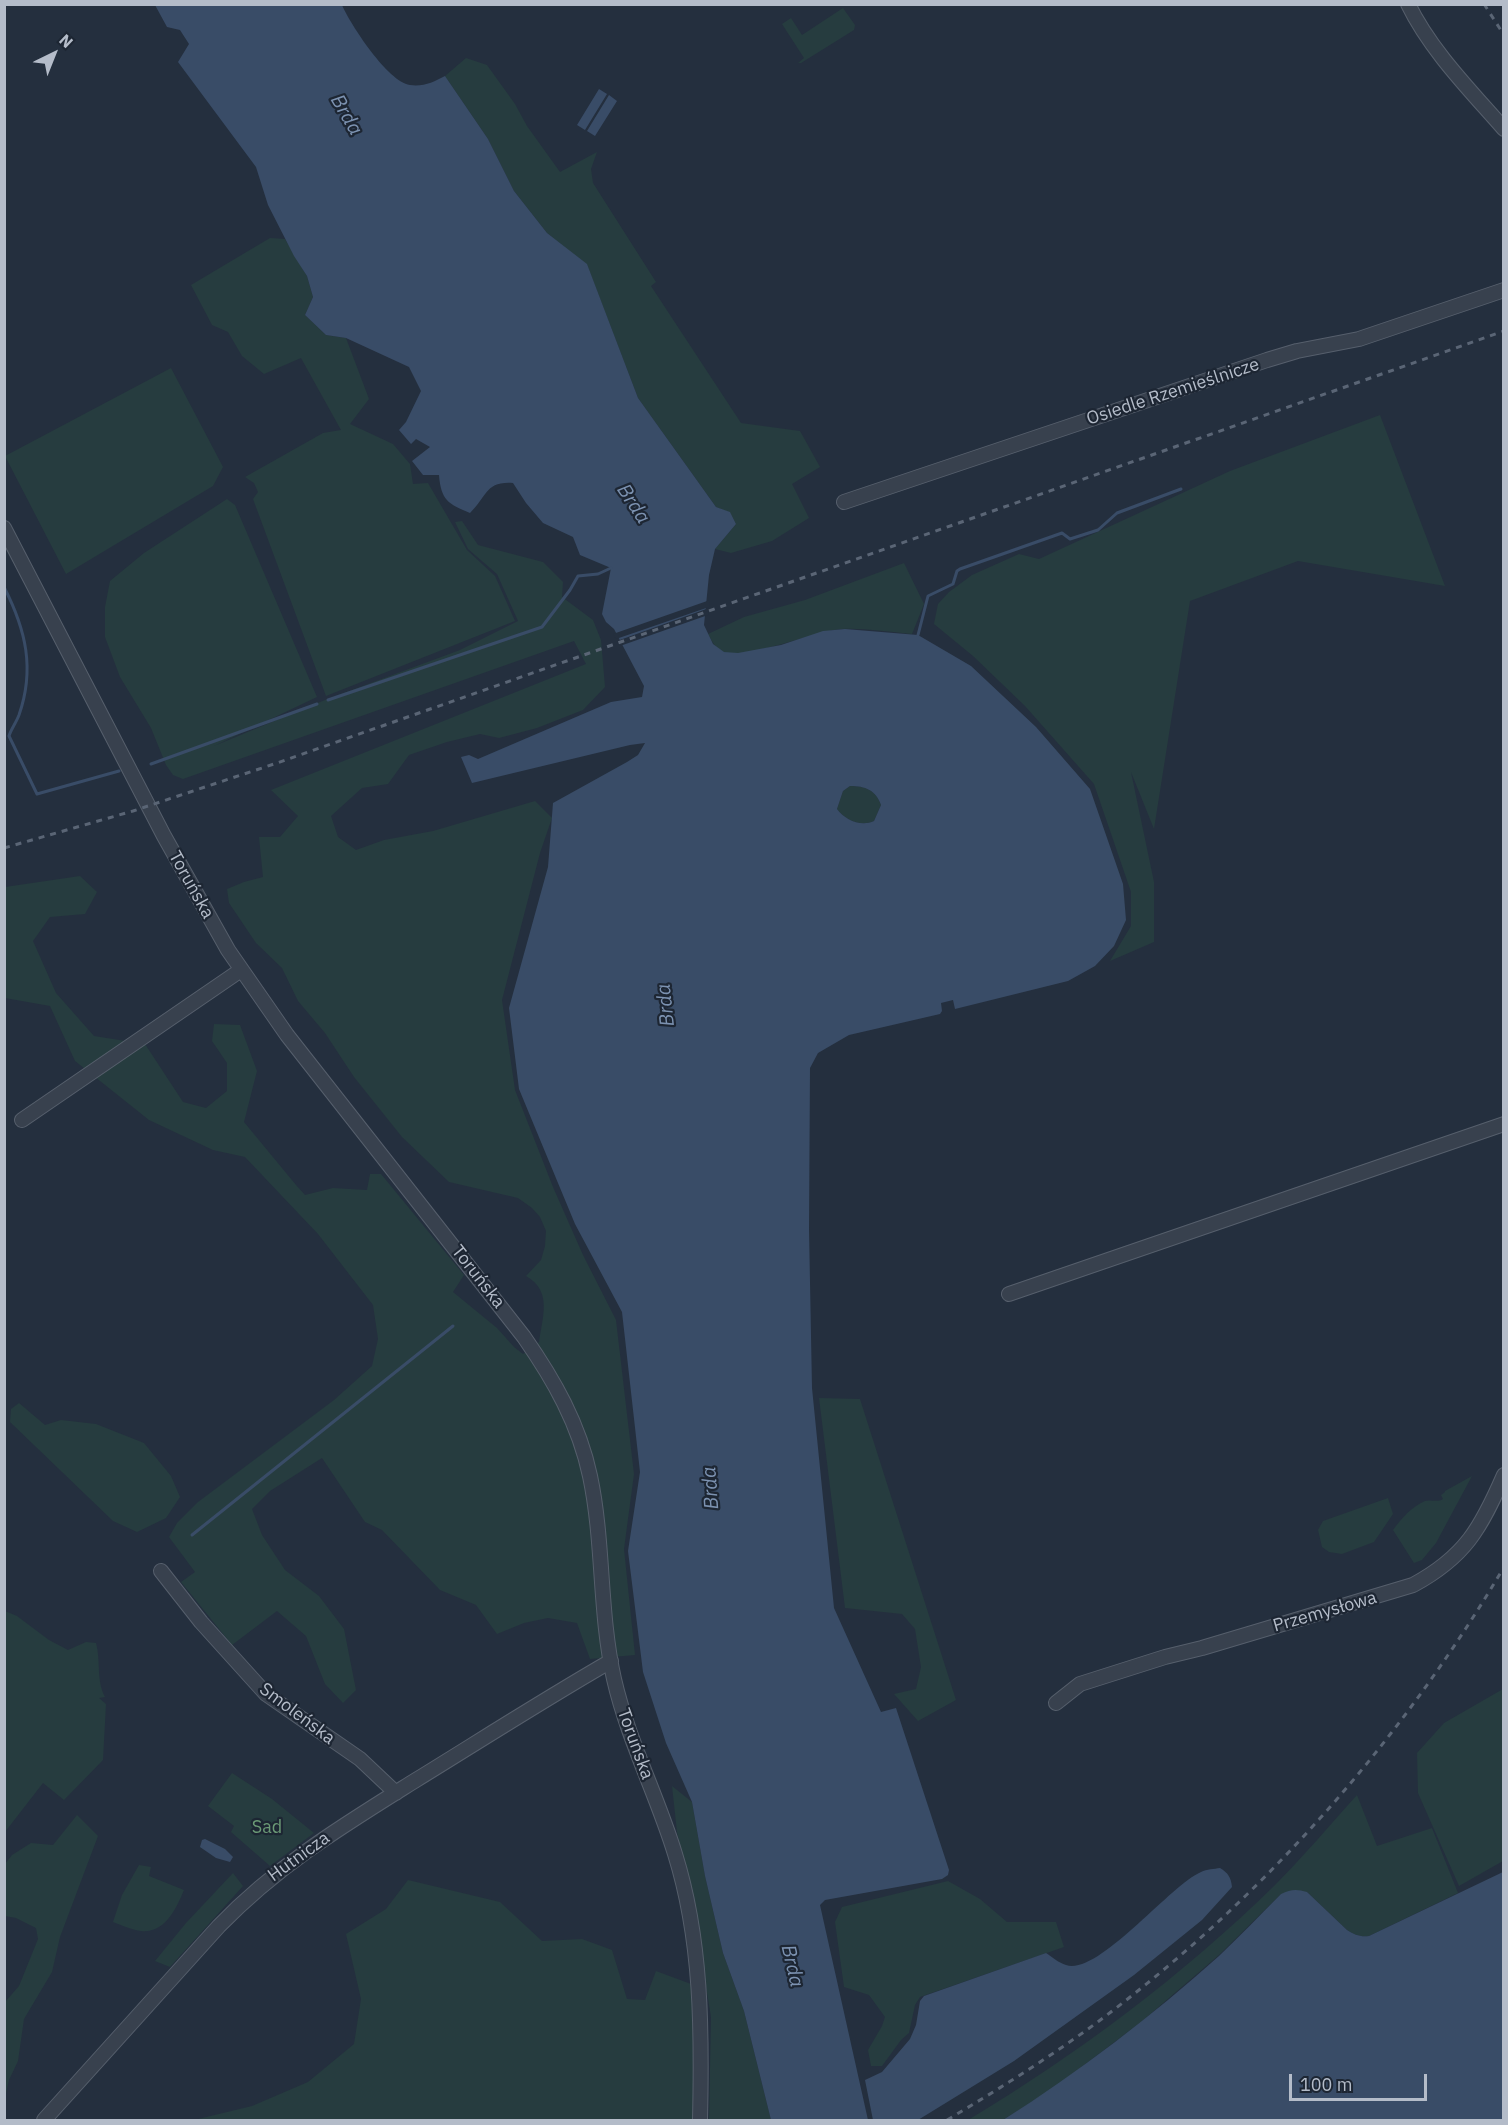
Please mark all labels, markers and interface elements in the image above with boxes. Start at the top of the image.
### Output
north arrow [24,24,84,84]
text: N [55,30,77,52]
water label: Brda [325,90,367,140]
street label: Osiedle Rzemieślnicze [1084,354,1262,430]
water label: Brda [611,479,655,529]
street label: Toruńska [164,847,218,923]
water label: Brda [652,982,680,1028]
street label: Toruńska [447,1241,509,1313]
water label: Brda [698,1466,724,1510]
street label: Przemysłowa [1271,1587,1379,1637]
street label: Smoleńska [255,1679,339,1749]
street label: Toruńska [612,1706,658,1782]
park label: Sad [252,1817,282,1839]
street label: Hutnicza [264,1827,334,1887]
water label: Brda [775,1942,809,1990]
scale bar [1292,2062,1430,2100]
text: 100 m [1300,2073,1352,2096]

